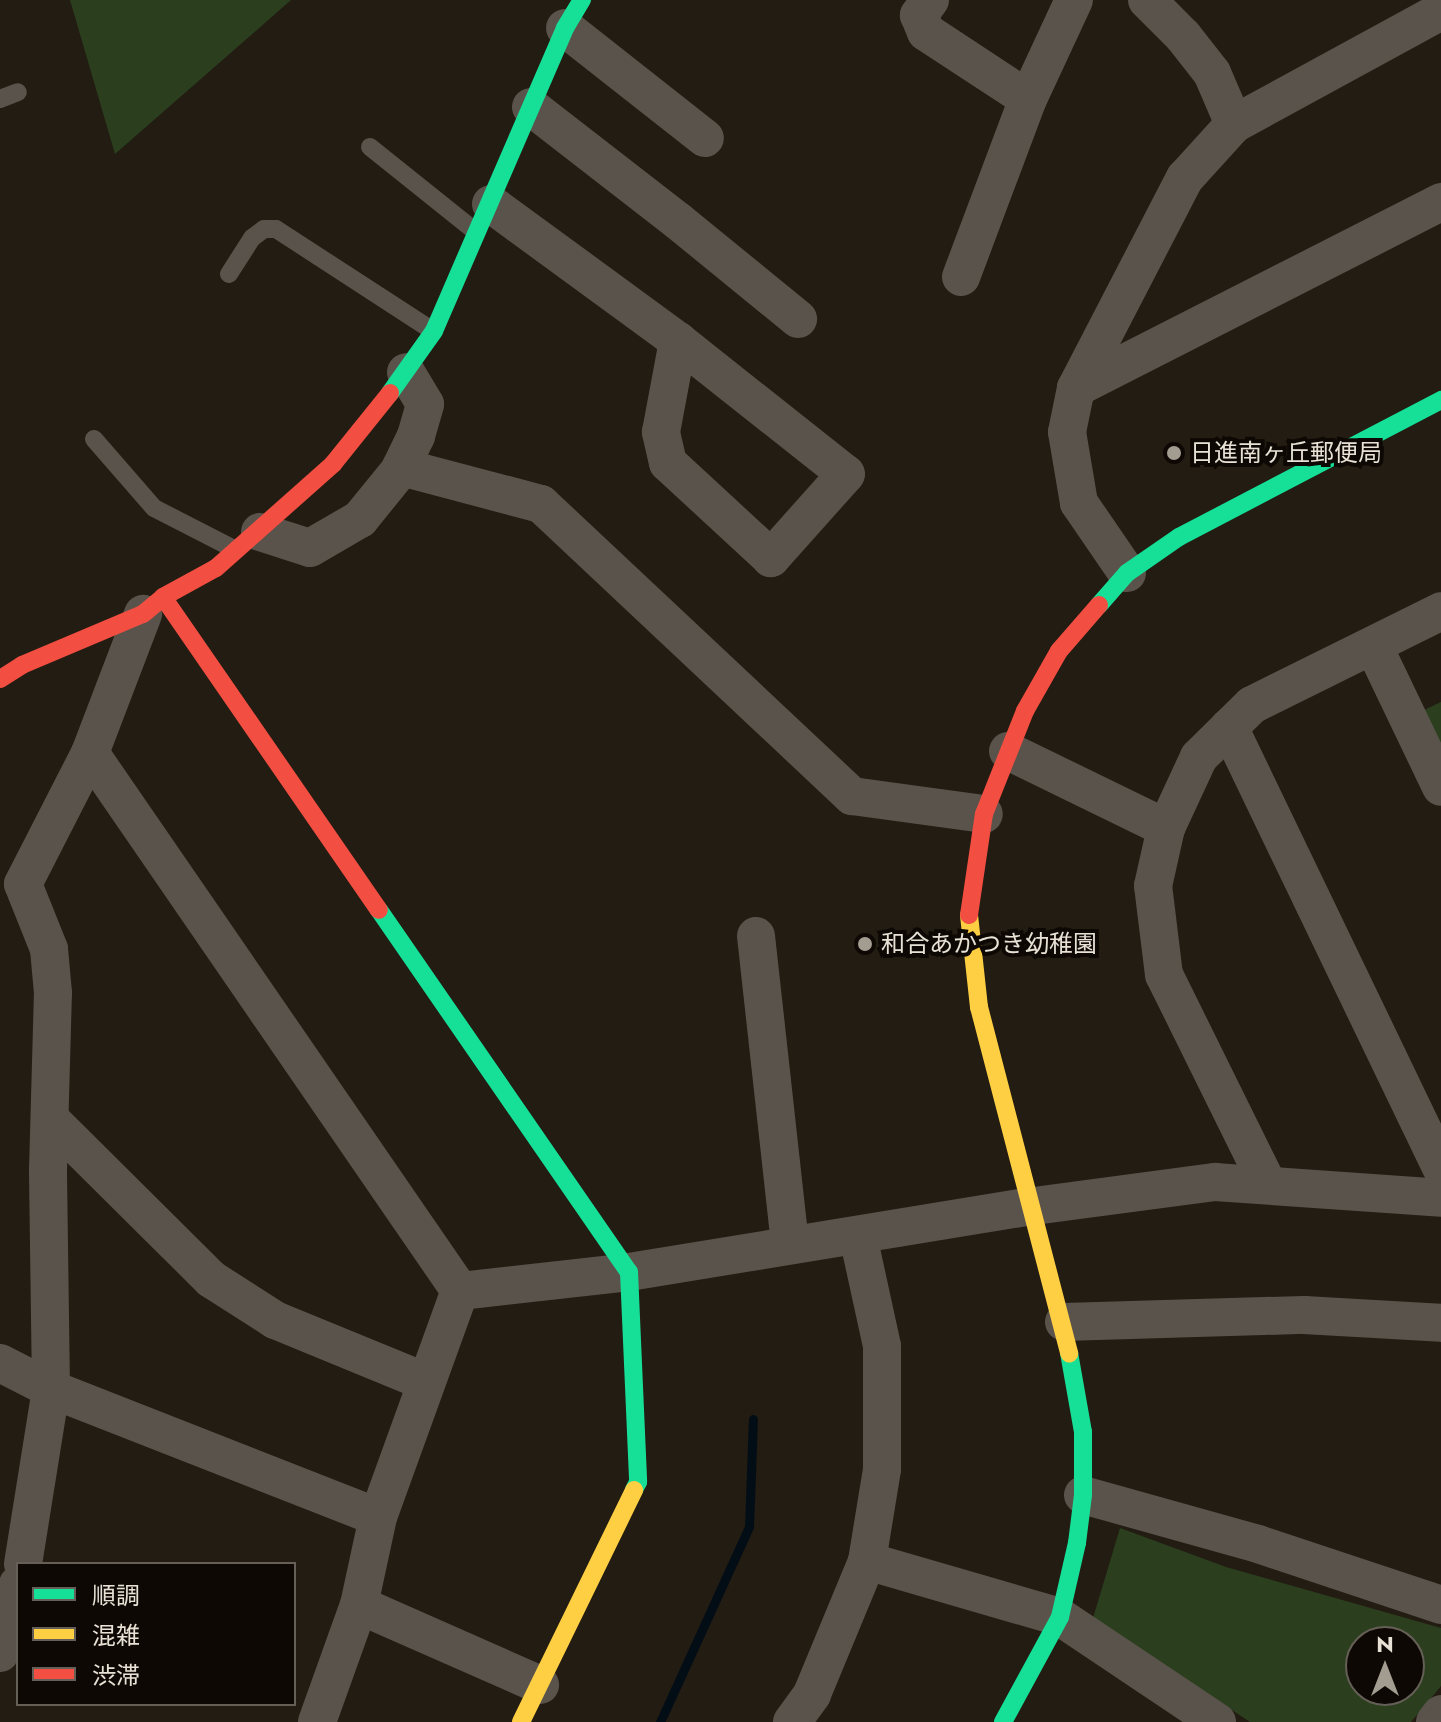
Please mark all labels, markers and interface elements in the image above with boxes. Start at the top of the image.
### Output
place label: 日進南ヶ丘郵便局 [1190,439,1382,467]
marker: 日進南ヶ丘郵便局 [1165,444,1183,462]
place label: 和合あかつき幼稚園 [881,930,1097,958]
marker: 和合あかつき幼稚園 [856,935,874,953]
legend [16,1562,296,1706]
text: 順調 [92,1578,140,1613]
text: 混雑 [92,1618,140,1653]
north arrow [1345,1626,1425,1706]
text: N [1376,1628,1394,1660]
text: 渋滞 [92,1658,140,1693]

